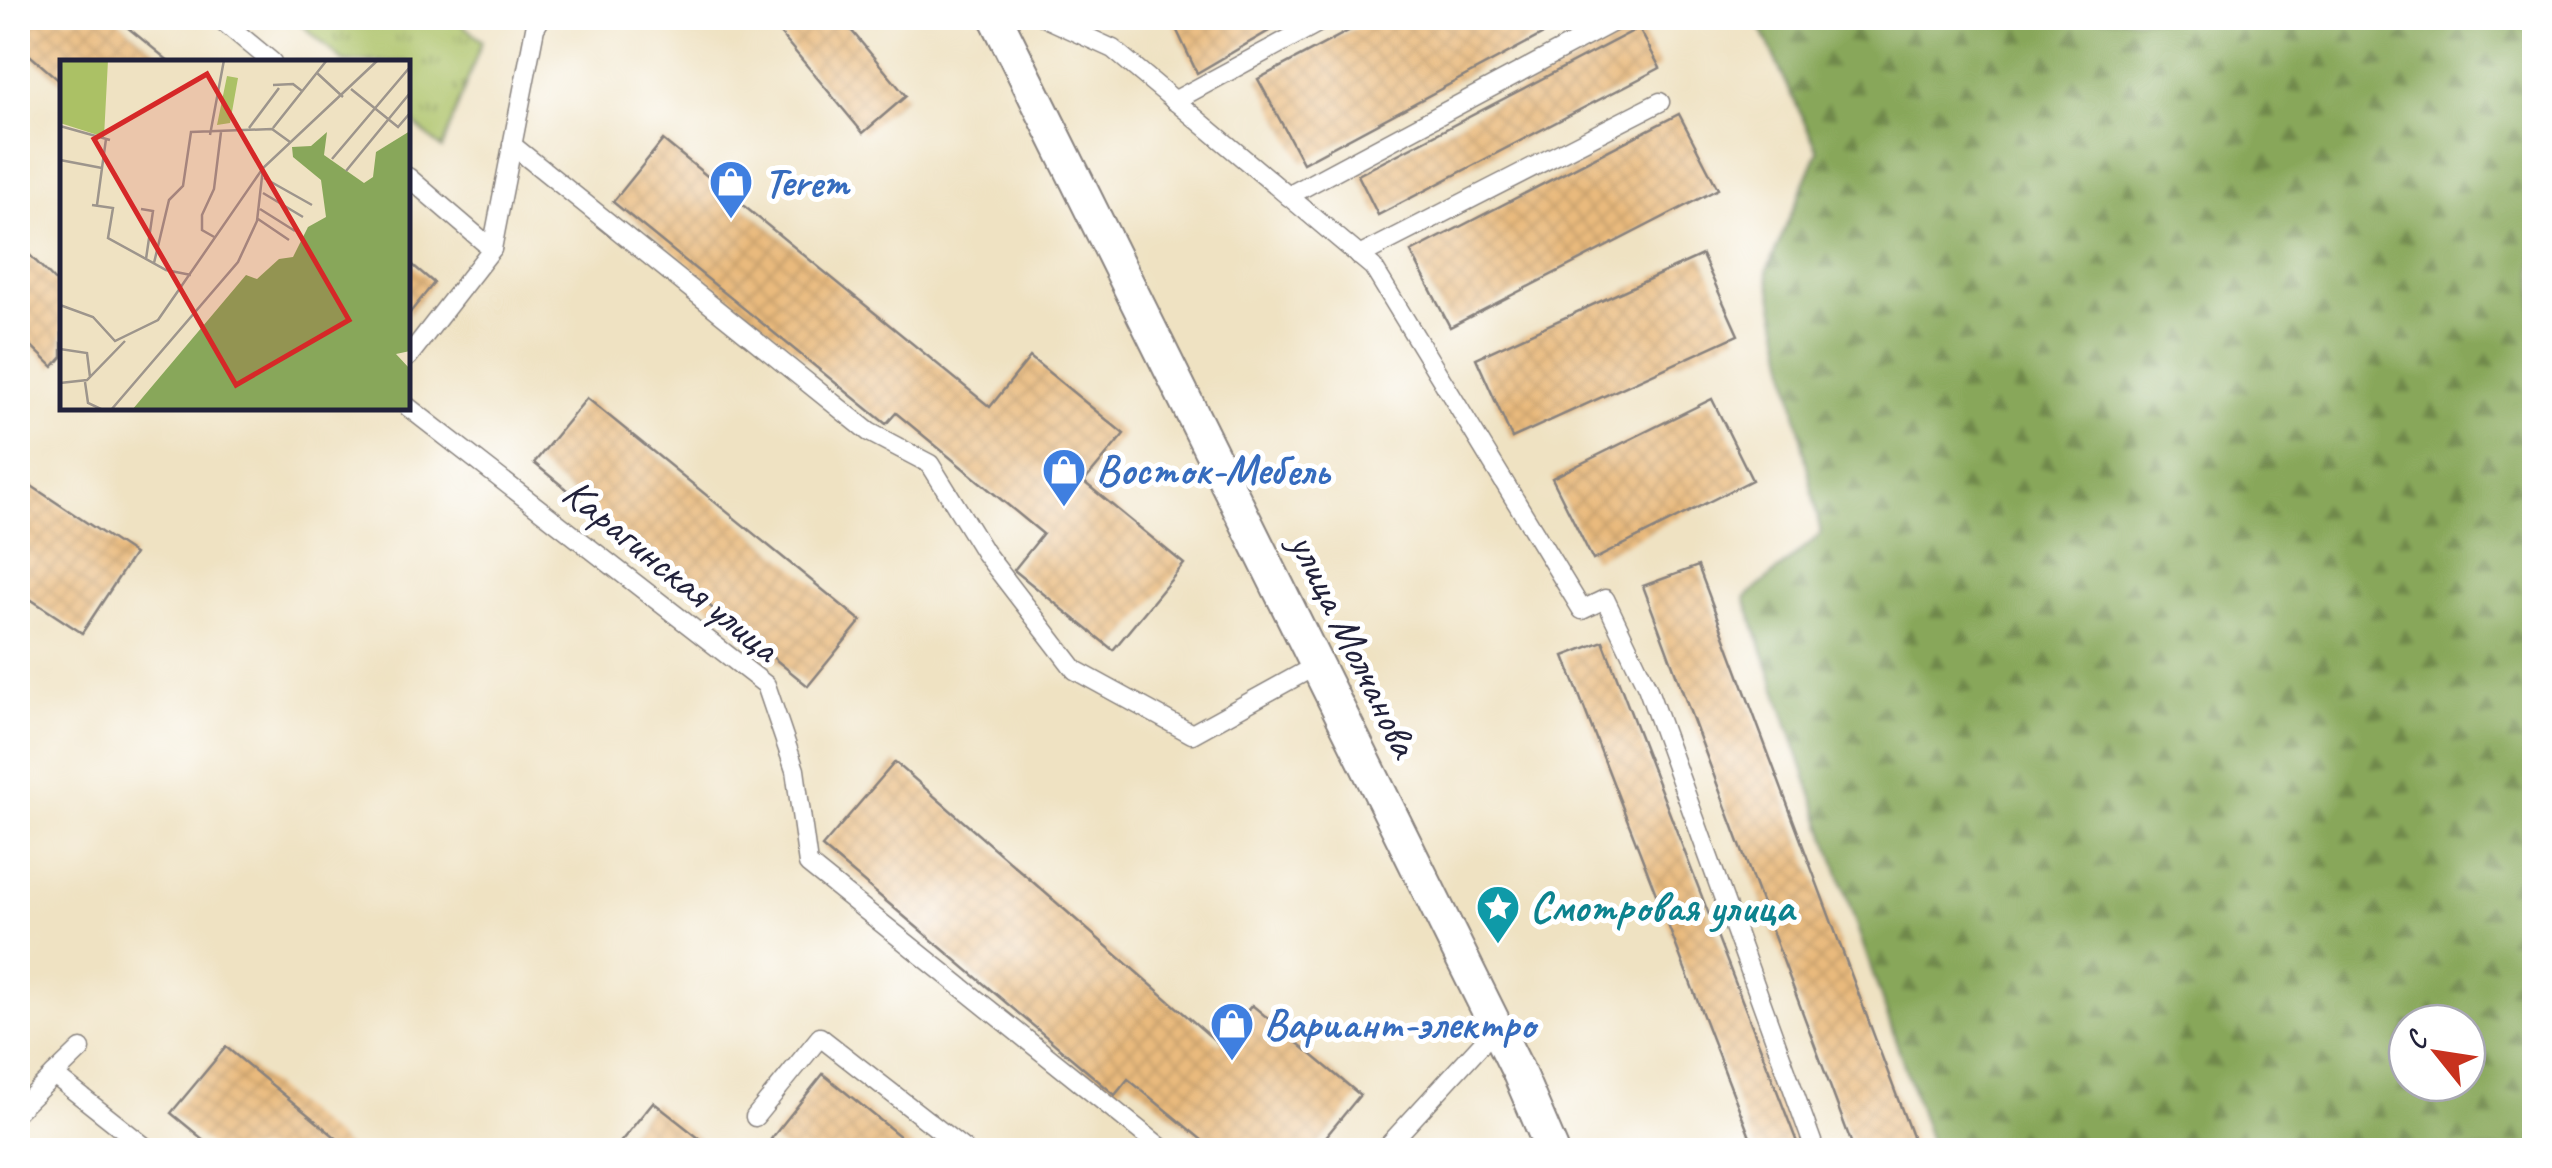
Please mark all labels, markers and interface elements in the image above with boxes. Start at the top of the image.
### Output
inset map [60,60,410,410]
place label: Terem [764,156,851,209]
shop icon: Terem [708,159,754,220]
place label: Восток-Мебель [1096,444,1332,497]
shop icon: Восток-Мебель [1041,447,1087,508]
street label: Карагинская улица [552,466,793,676]
street label: улица Молчанова [1276,522,1432,768]
place label: Смотровая улица [1530,881,1797,934]
place icon: Смотровая улица [1475,884,1521,945]
place label: Вариант-электро [1264,998,1540,1051]
shop icon: Вариант-электро [1209,1001,1255,1062]
north arrow [2387,1003,2487,1103]
text: С [2397,1023,2436,1055]

